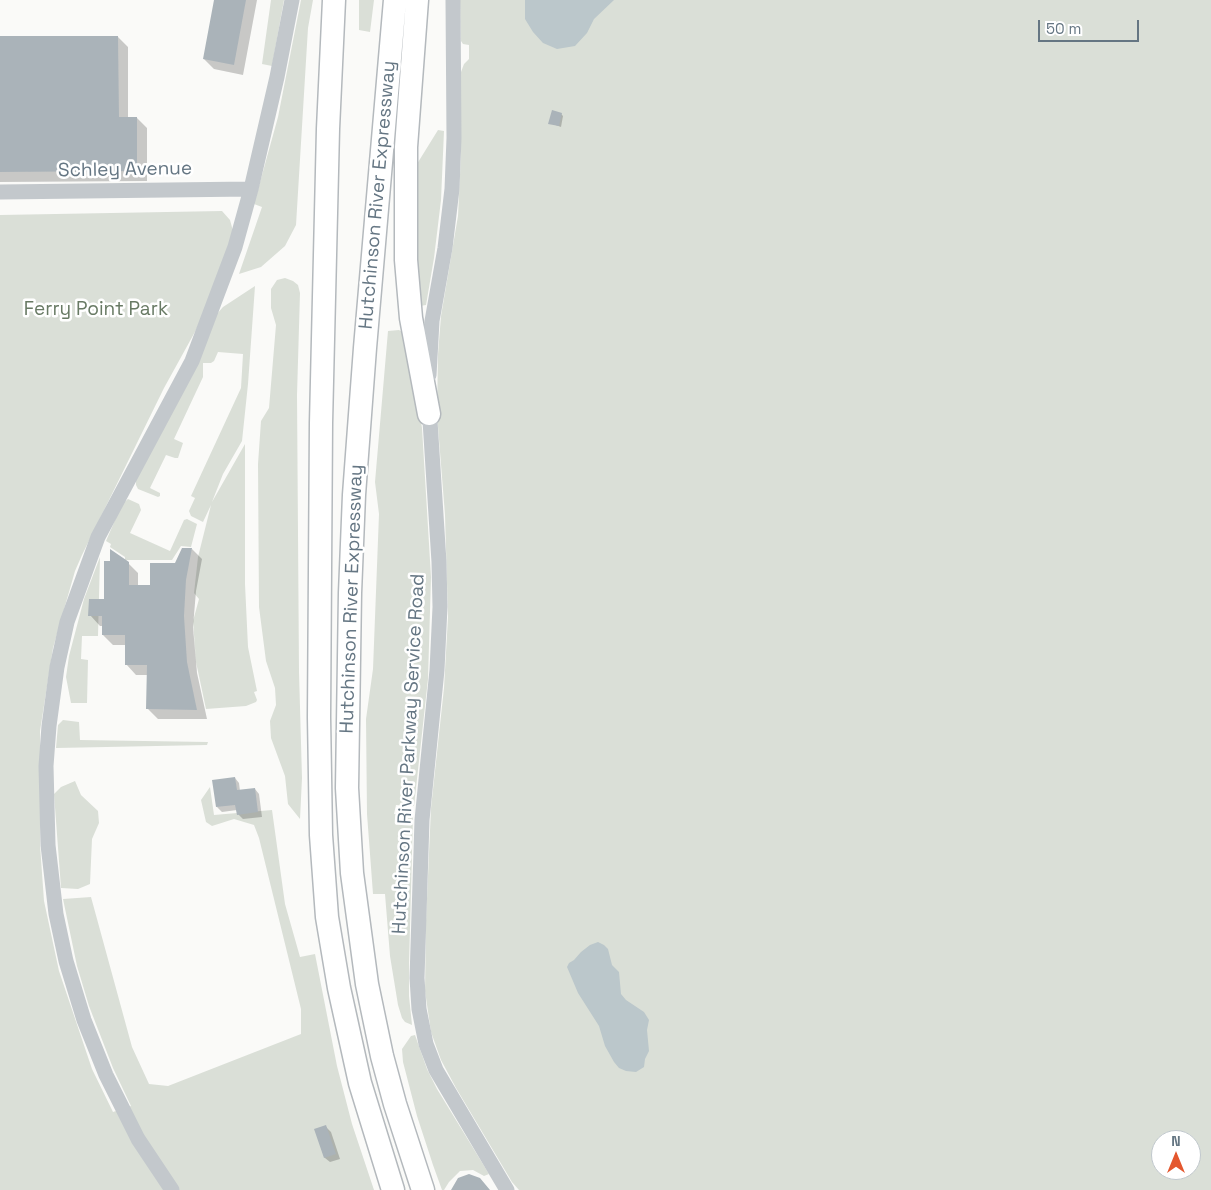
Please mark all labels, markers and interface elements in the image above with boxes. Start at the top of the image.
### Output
scale bar [1041,10,1142,42]
text: 50 m [1046,19,1081,38]
street label: Hutchinson River Expressway [355,60,401,330]
street label: Schley Avenue [58,157,192,183]
park label: Ferry Point Park [24,299,168,321]
street label: Hutchinson River Expressway [336,464,368,734]
street label: Hutchinson River Parkway Service Road [388,573,430,935]
north arrow [1151,1130,1201,1180]
text: N [1171,1132,1181,1150]

